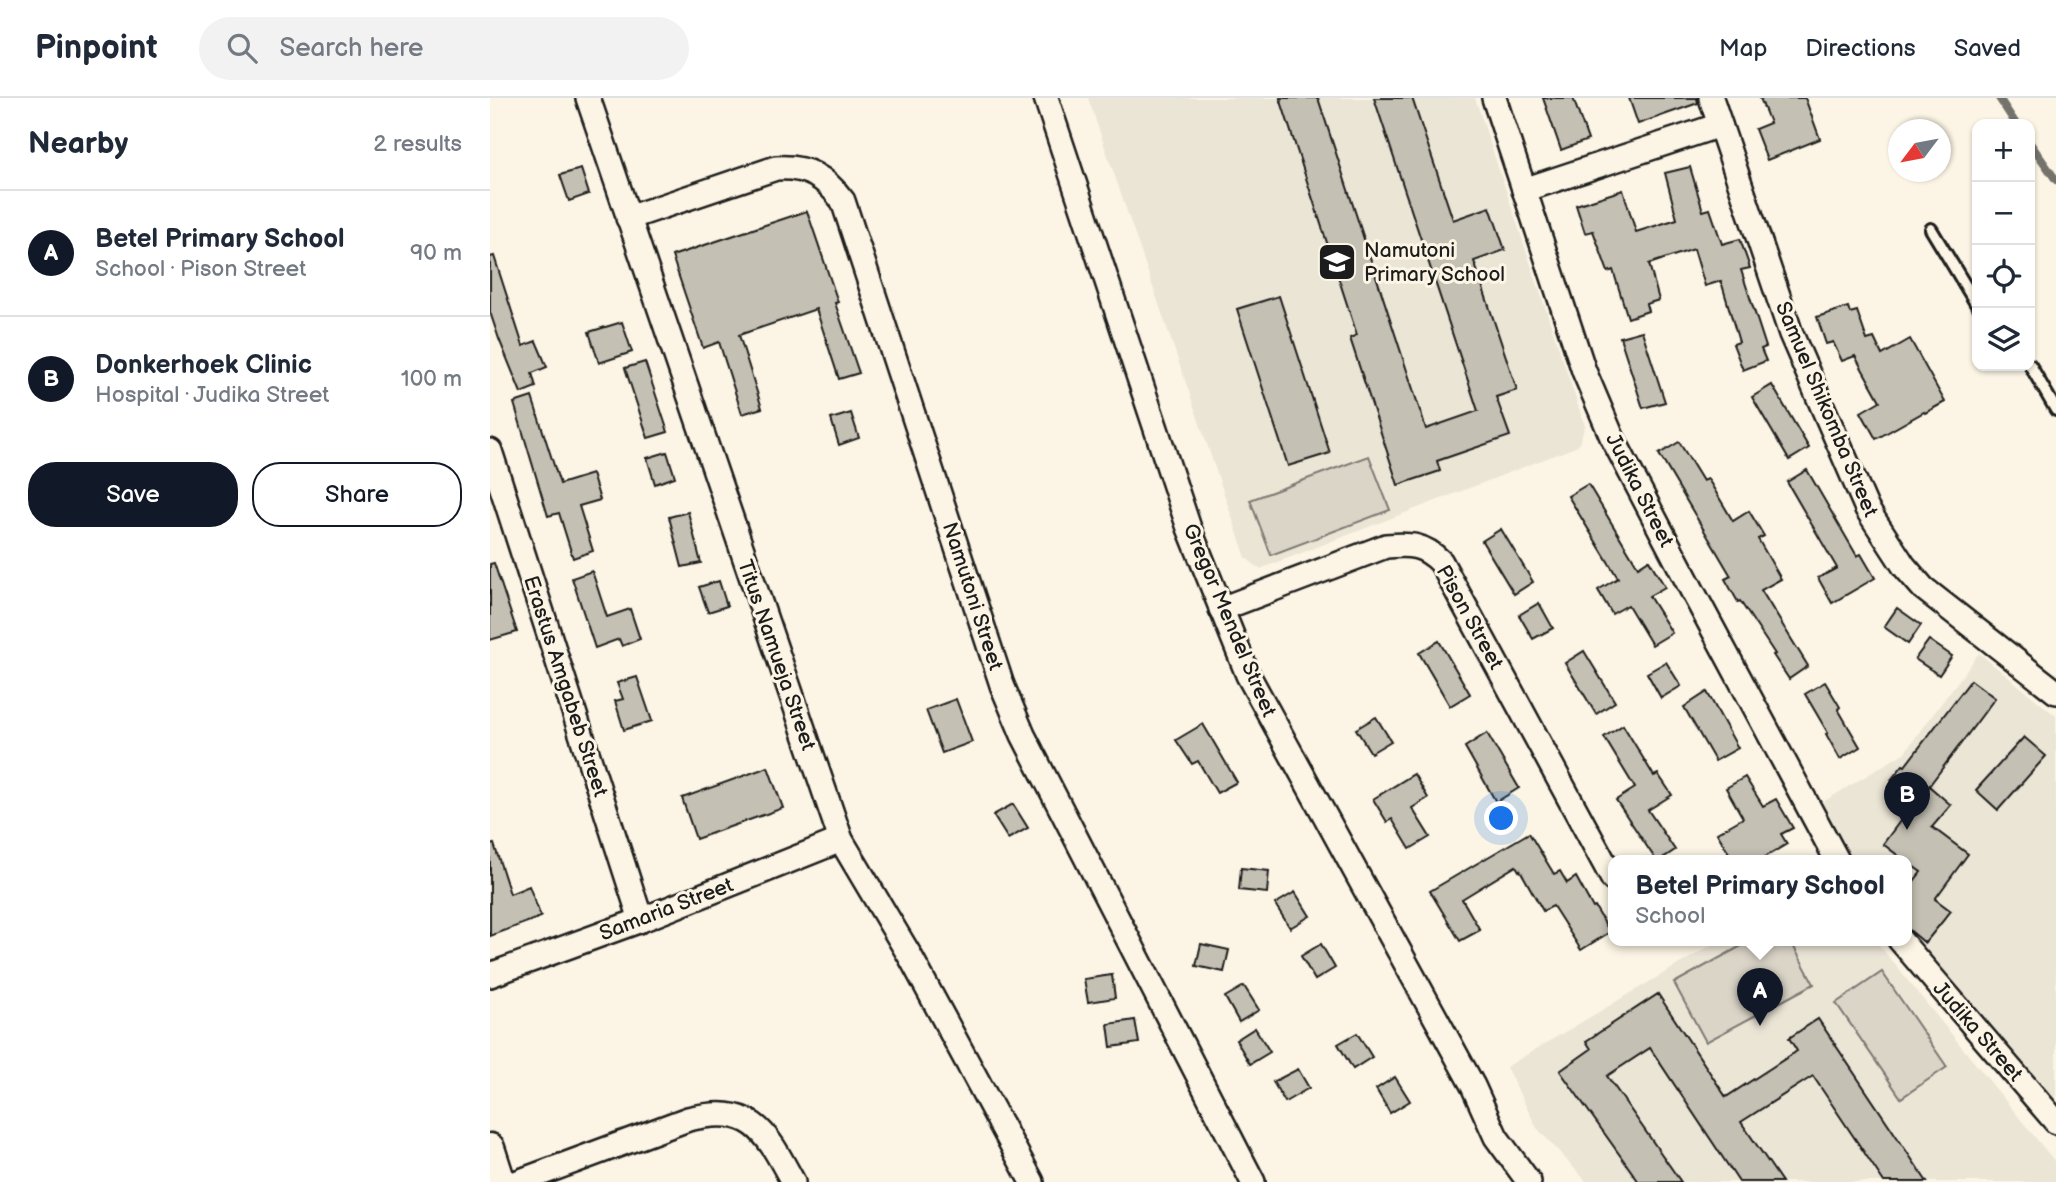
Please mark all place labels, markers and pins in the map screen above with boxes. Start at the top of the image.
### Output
place label: Namutoni Primary School [1364,238,1505,287]
school or university icon: Namutoni Primary School [1316,241,1358,283]
pin: B [1884,772,1930,830]
pin: A [1737,968,1783,1026]

